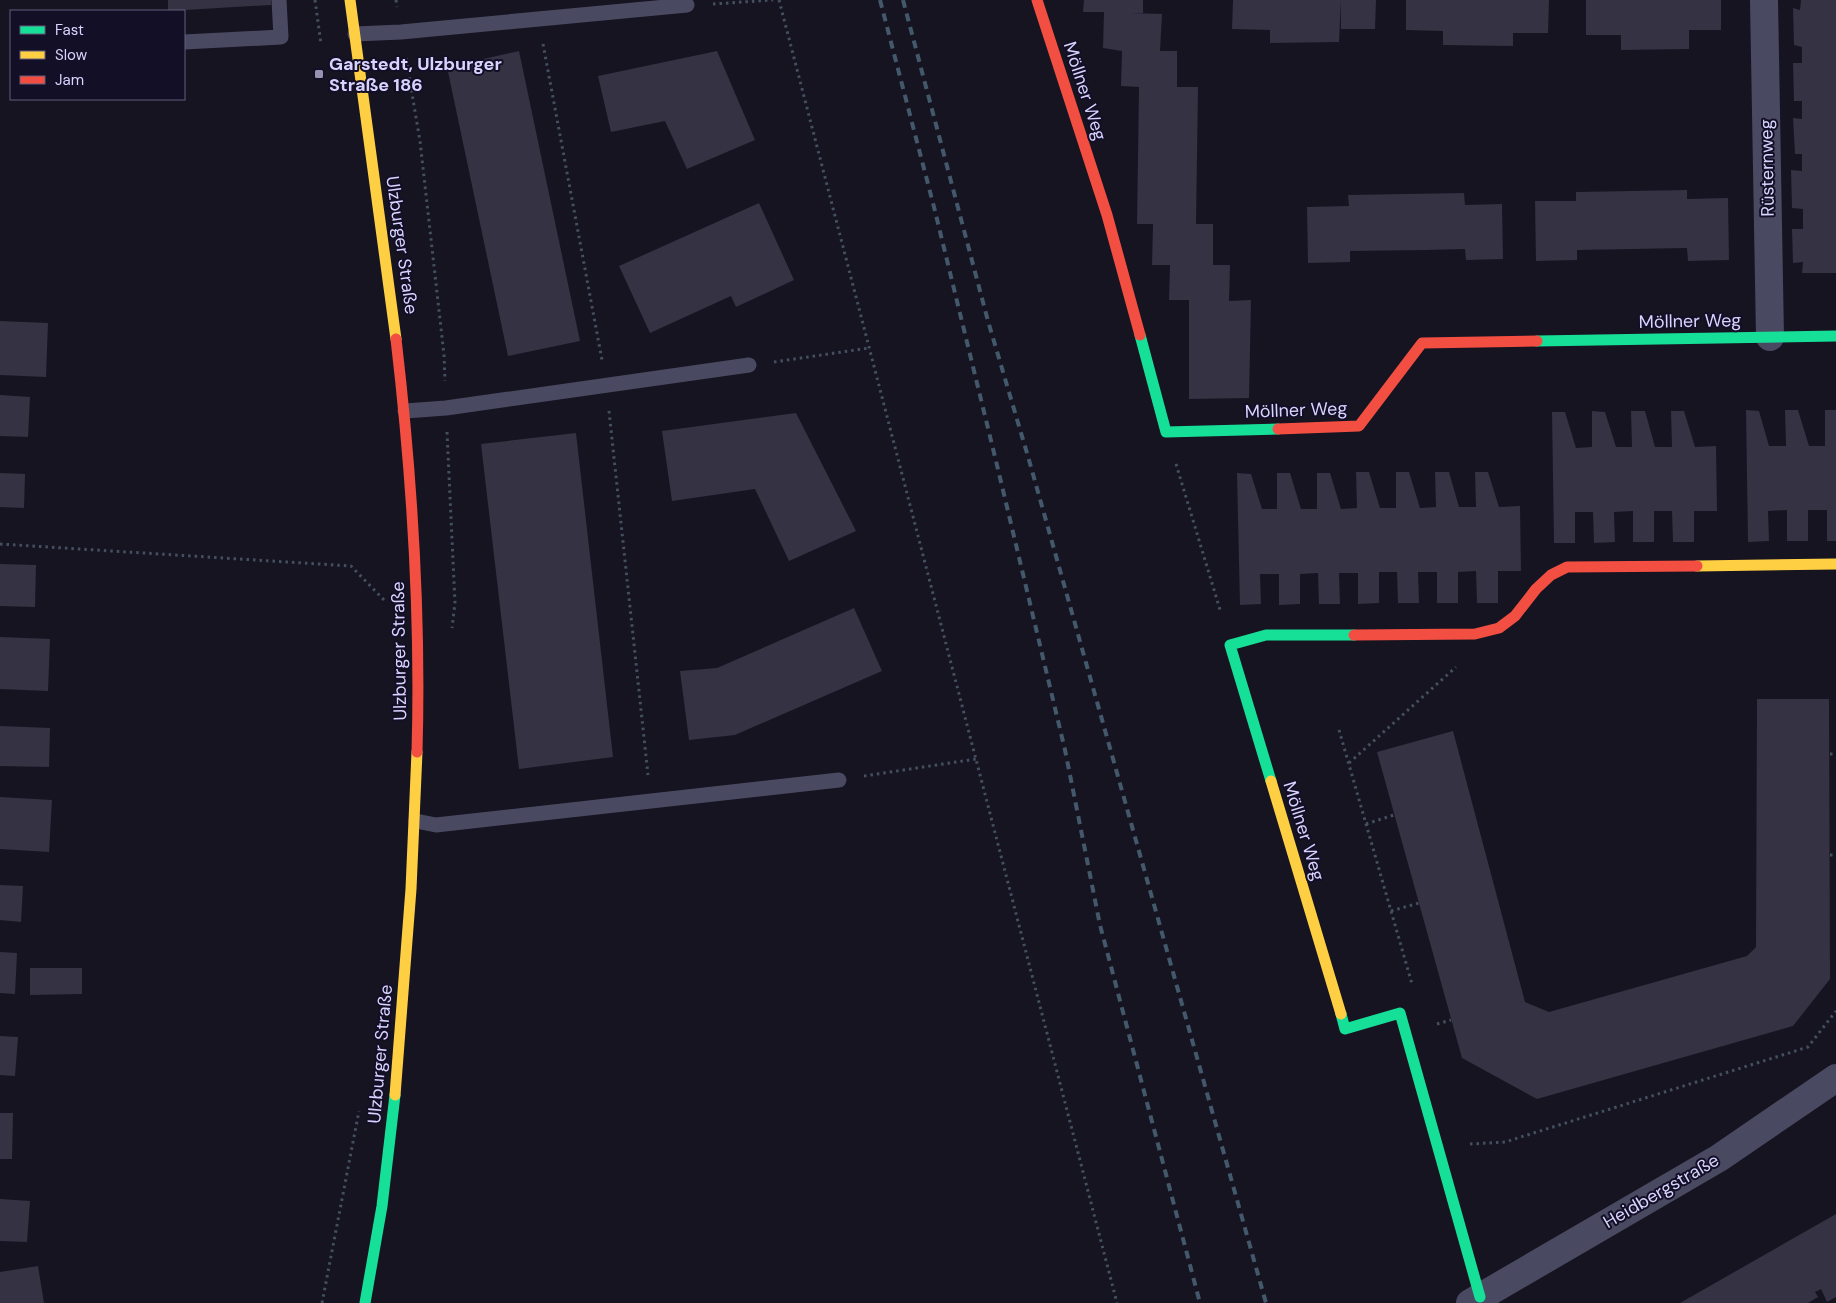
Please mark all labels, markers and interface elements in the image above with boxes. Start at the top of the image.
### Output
legend [10,10,185,100]
text: Fast [55,20,84,40]
street label: Möllner Weg [1058,39,1112,143]
text: Slow [55,45,88,65]
place label: Garstedt, Ulzburger Straße 186 [329,52,502,97]
marker: Garstedt, Ulzburger Straße 186 [313,68,325,80]
text: Jam [55,70,84,90]
street label: Rüsternweg [1754,119,1780,217]
street label: Ulzburger Straße [380,174,424,316]
street label: Möllner Weg [1639,308,1741,334]
street label: Möllner Weg [1244,396,1348,424]
street label: Ulzburger Straße [386,581,412,721]
street label: Möllner Weg [1278,778,1330,884]
street label: Ulzburger Straße [362,984,398,1124]
street label: Heidbergstraße [1599,1148,1723,1234]

